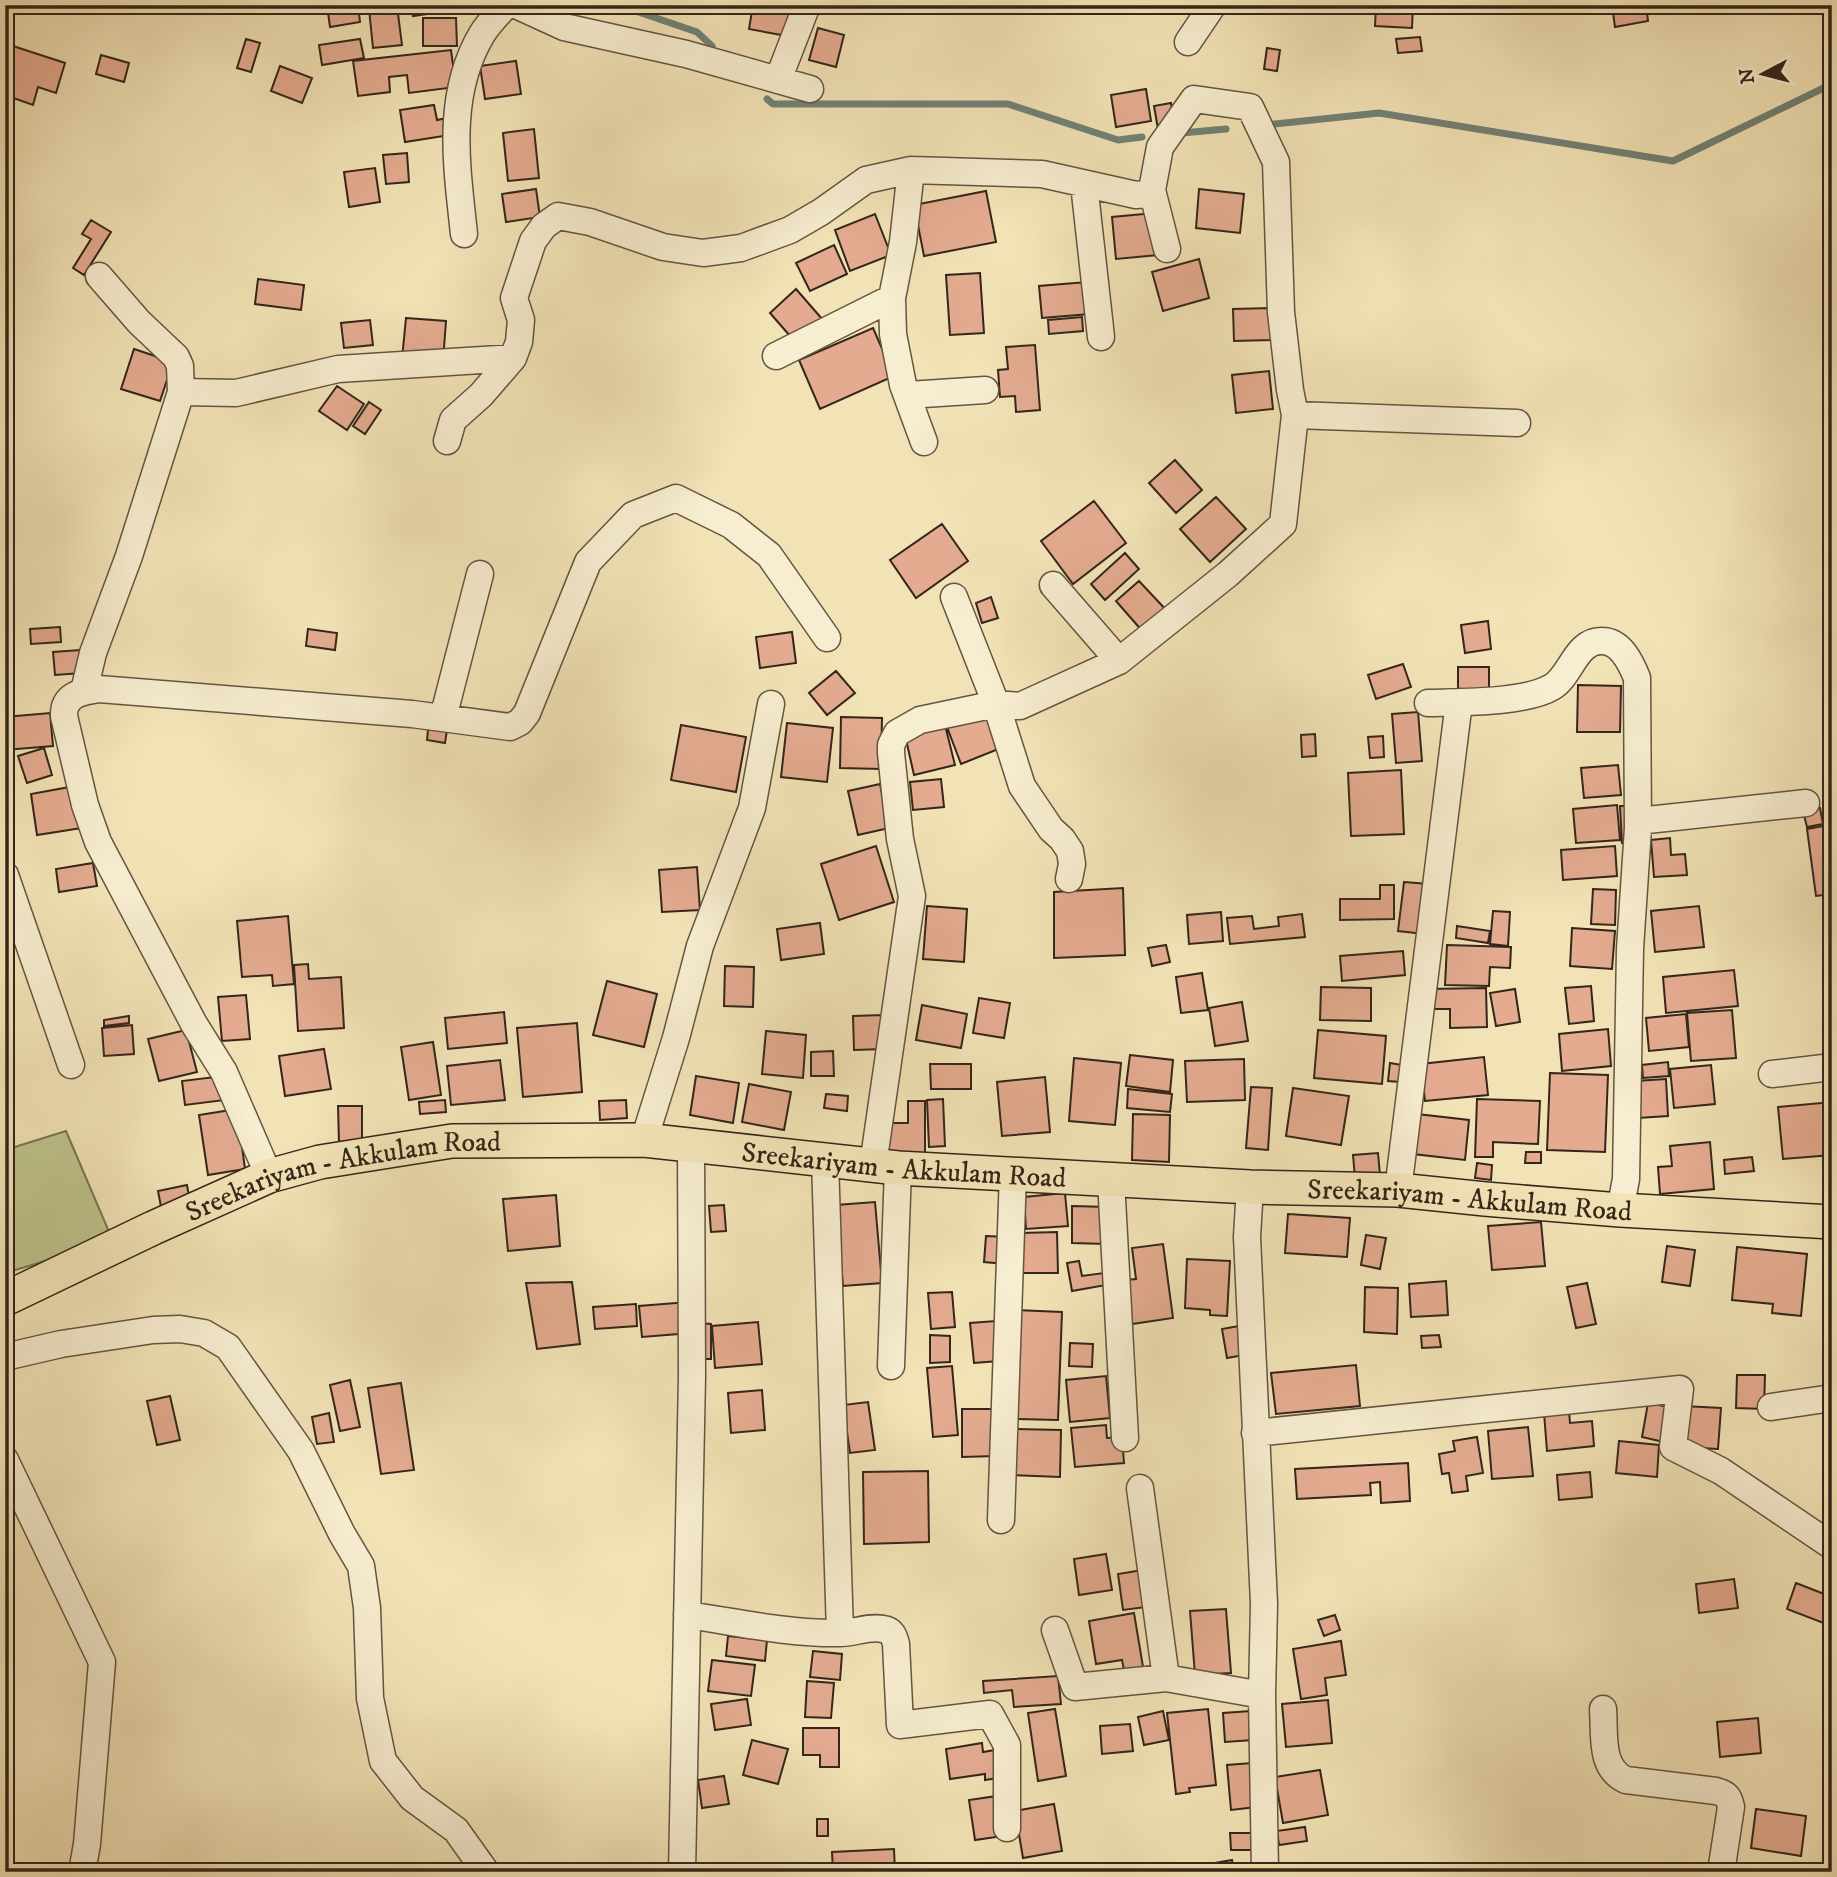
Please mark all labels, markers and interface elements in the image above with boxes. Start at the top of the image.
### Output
north arrow [1728,38,1798,108]
text: N [1735,66,1760,85]
street label: Sreekariyam - Akkulam Road [180,1125,501,1230]
street label: Sreekariyam - Akkulam Road [740,1135,1067,1196]
street label: Sreekariyam - Akkulam Road [1307,1172,1633,1230]

